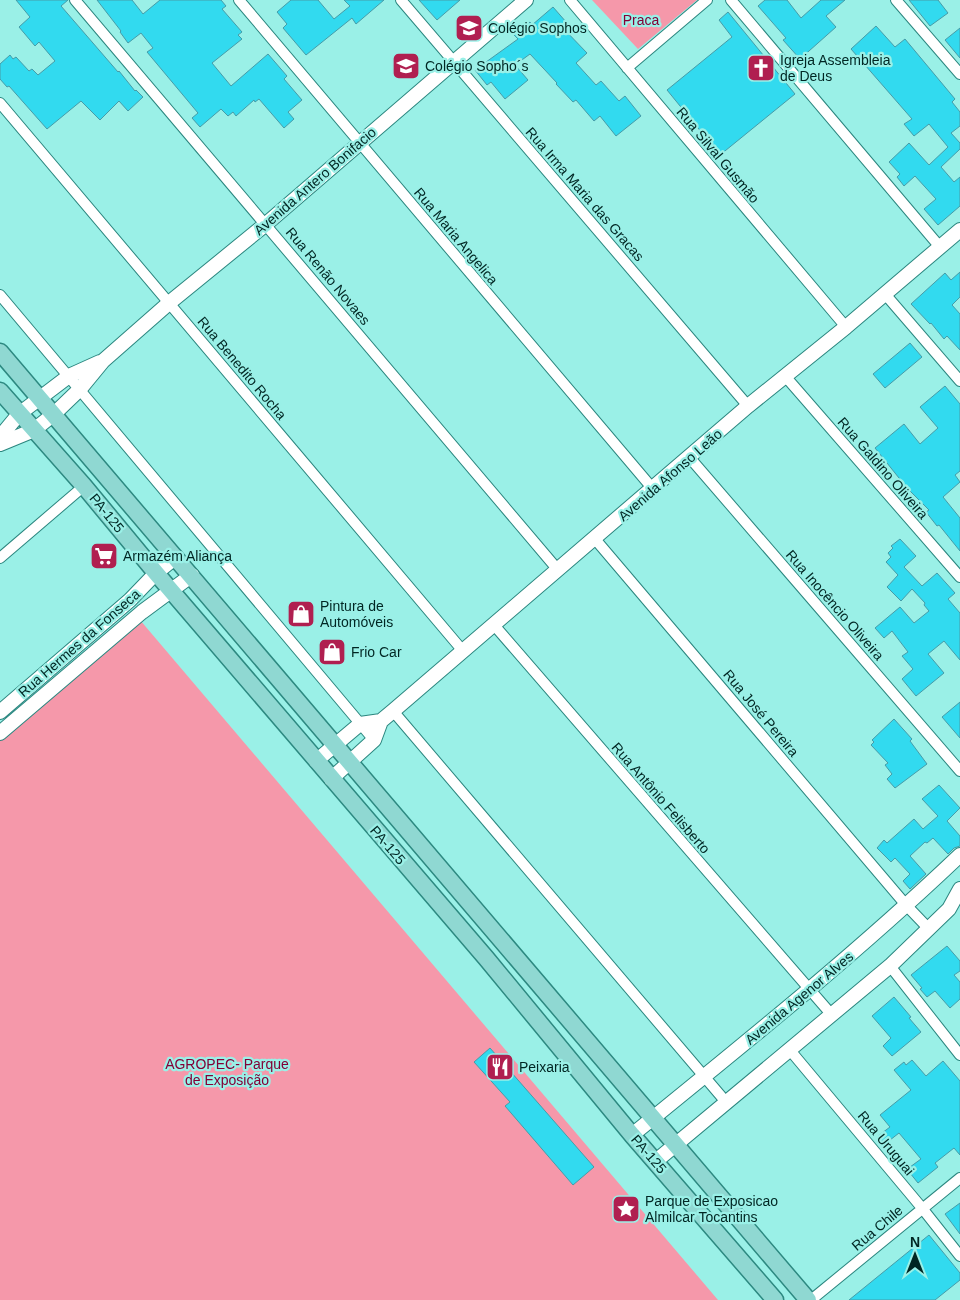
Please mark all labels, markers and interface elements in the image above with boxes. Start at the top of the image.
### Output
park label: Praca [623,12,659,28]
school or university icon: Colégio Sophos [454,13,484,43]
place label: Colégio Sophos [488,20,587,36]
school or university icon: Colégio Sopho´s [391,51,421,81]
place label: Igreja Assembleia de Deus [780,52,891,84]
church icon: Igreja Assembleia de Deus [746,53,776,83]
place label: Colégio Sopho´s [425,58,529,74]
street label: Rua Silval Gusmão [673,104,763,206]
street label: Avenida Antero Bonifacio [251,124,379,238]
street label: Rua Irma Maria das Gracas [523,124,647,264]
street label: Rua Maria Angelica [411,184,501,288]
street label: Rua Renão Novaes [283,224,373,328]
street label: Rua Benedito Rocha [194,313,290,423]
street label: Rua Galdino Oliveira [835,414,932,522]
street label: Avenida Afonso Leão [615,425,725,524]
street label: PA-125 [86,490,128,536]
supermarket icon: Armazém Aliança [89,541,119,571]
street label: Rua Inocêncio Oliveira [783,547,887,664]
place label: Armazém Aliança [123,548,232,564]
street label: Rua Hermes da Fonseca [15,586,143,700]
place label: Pintura de Automóveis [320,598,393,630]
shop icon: Pintura de Automóveis [286,599,316,629]
shop icon: Frio Car [317,637,347,667]
place label: Frio Car [351,644,402,660]
street label: Rua José Pereira [720,666,802,760]
street label: Rua Antônio Felisberto [609,739,714,857]
street label: PA-125 [367,823,409,868]
street label: Avenida Agenor Alves [742,948,856,1048]
restaurant icon: Peixaria [485,1052,515,1082]
park label: AGROPEC- Parque de Exposição [165,1056,289,1088]
place label: Peixaria [519,1059,570,1075]
street label: Rua Uruguai [855,1108,917,1178]
street label: PA-125 [628,1132,670,1177]
place label: Parque de Exposicao Almilcar Tocantins [645,1193,778,1225]
place icon: Parque de Exposicao Almilcar Tocantins [611,1194,641,1224]
street label: Rua Chile [848,1202,906,1254]
north arrow [890,1230,940,1280]
text: N [910,1234,920,1250]

